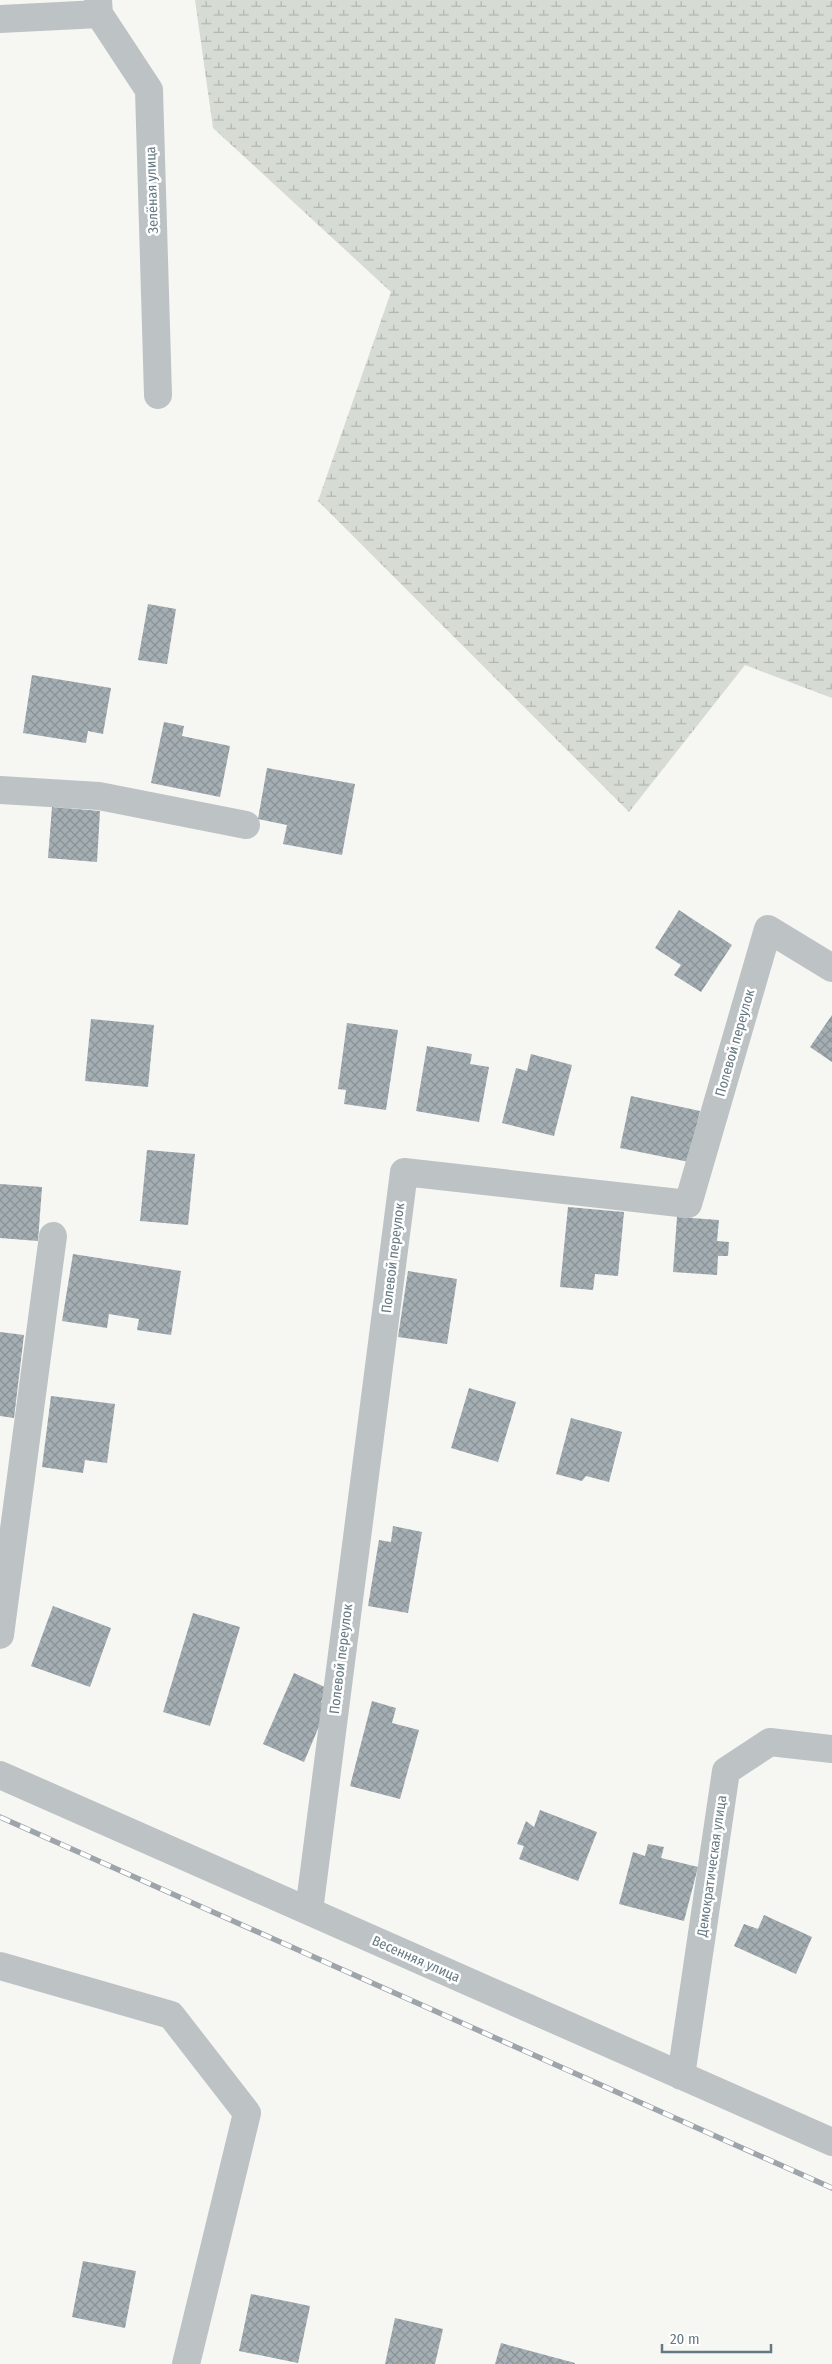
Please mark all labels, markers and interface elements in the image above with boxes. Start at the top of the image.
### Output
street label: Зелёная улица [142,146,162,234]
street label: Полевой переулок [712,987,759,1099]
street label: Полевой переулок [378,1202,408,1314]
street label: Полевой переулок [326,1603,356,1715]
street label: Демократическая улица [694,1794,730,1939]
street label: Весенняя улица [369,1932,463,1986]
scale bar [662,2322,771,2354]
text: 20 m [670,2330,700,2348]

